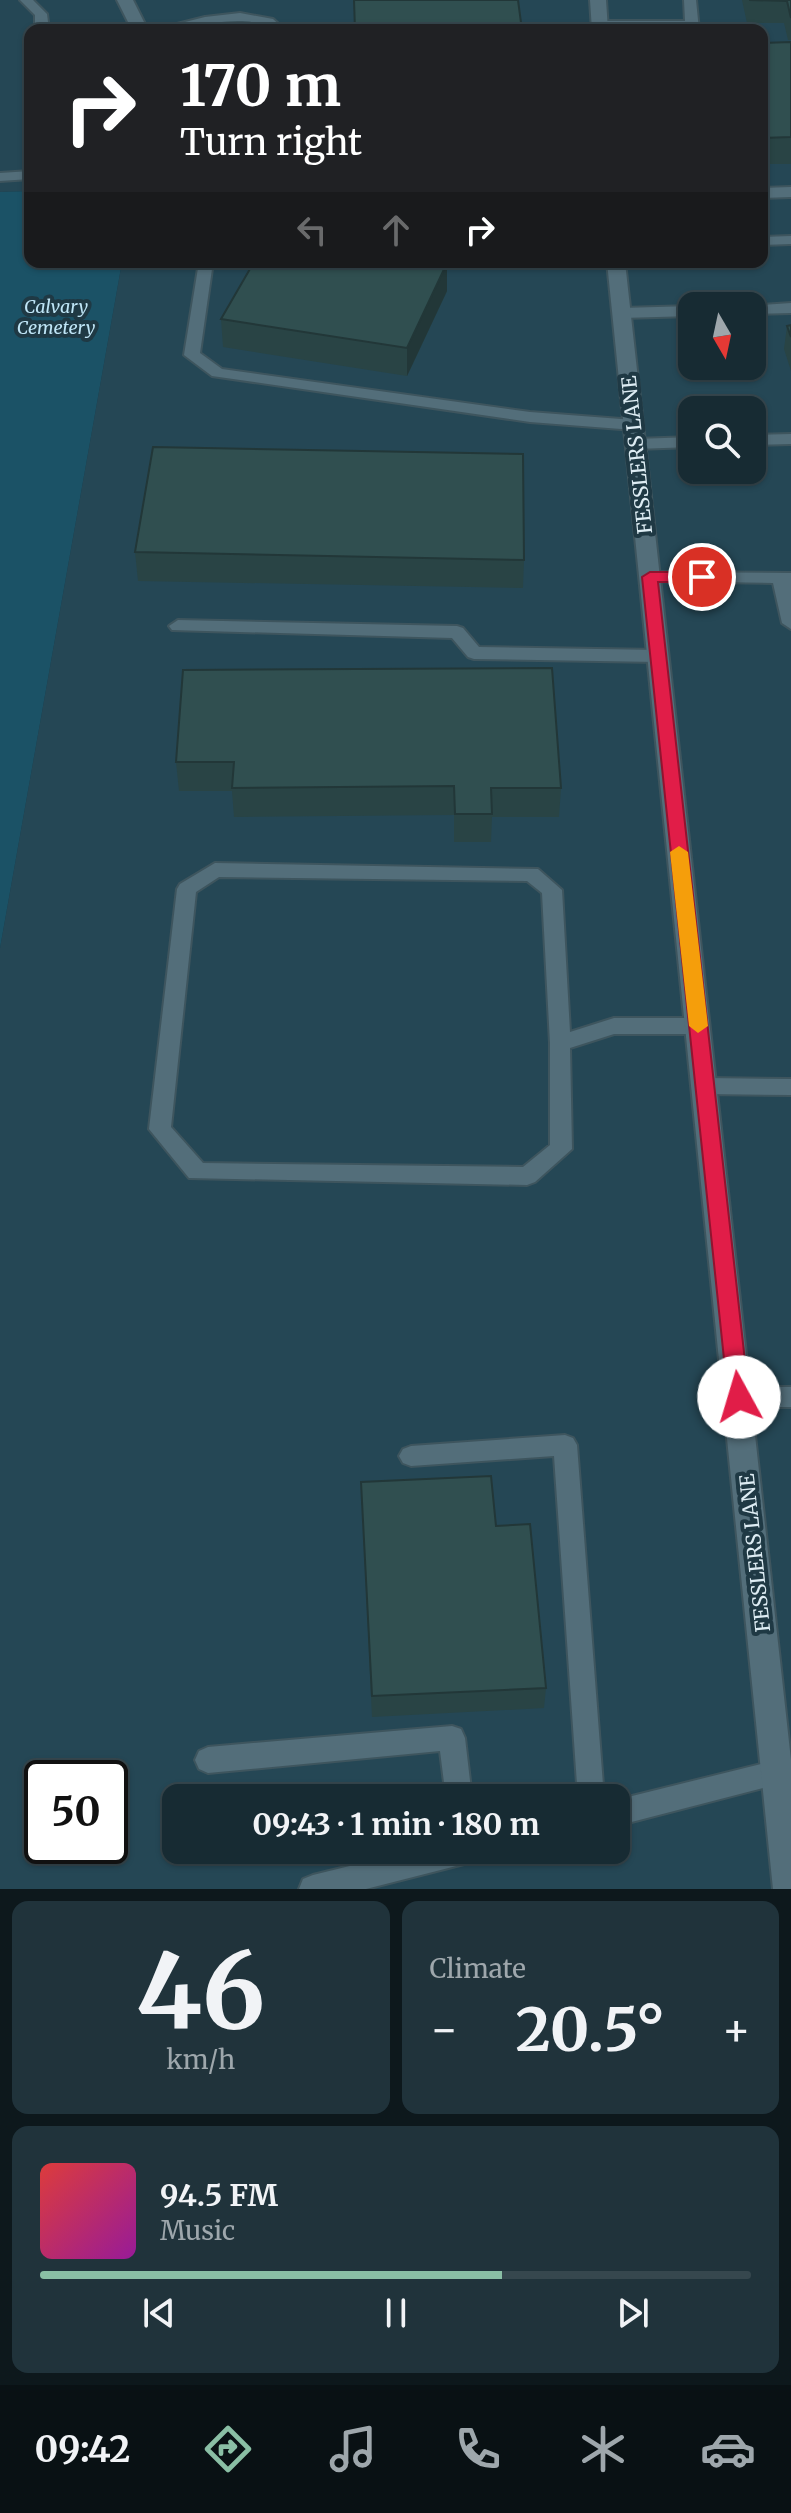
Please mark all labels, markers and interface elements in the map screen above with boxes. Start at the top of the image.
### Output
text: 170 m [180,51,341,121]
icon: right [48,56,152,160]
text: Turn right [180,120,362,165]
icon: left [290,208,334,252]
icon: ahead [374,208,418,252]
icon: right [458,208,502,252]
north arrow [678,292,766,380]
map controls [678,292,766,484]
park label: Calvary Cemetery [17,295,95,339]
street label: FESSLERS LANE [616,374,657,535]
button: search [678,396,766,484]
pin [668,543,736,611]
icon: arrive [680,555,724,599]
position arrow [697,1355,781,1439]
street label: FESSLERS LANE [734,1472,775,1633]
speed limit sign: 50 [24,1760,128,1864]
text: 09:43 · 1 min · 180 m [252,1805,540,1843]
text: 46 [136,1926,265,2056]
text: Climate [430,1952,526,1985]
text: 20.5° [515,1992,665,2067]
text: − [430,2002,459,2057]
text: + [722,2002,751,2057]
text: km/h [166,2043,235,2076]
text: 94.5 FM [160,2176,278,2214]
text: Music [160,2214,235,2247]
icon: previous [137,2291,181,2335]
icon: pause [374,2291,418,2335]
icon: next [611,2291,655,2335]
icon: directions [200,2421,256,2477]
icon: music [325,2421,381,2477]
icon: phone [450,2421,506,2477]
icon: climate [575,2421,631,2477]
icon: car [700,2421,756,2477]
text: 09:42 [35,2427,130,2472]

